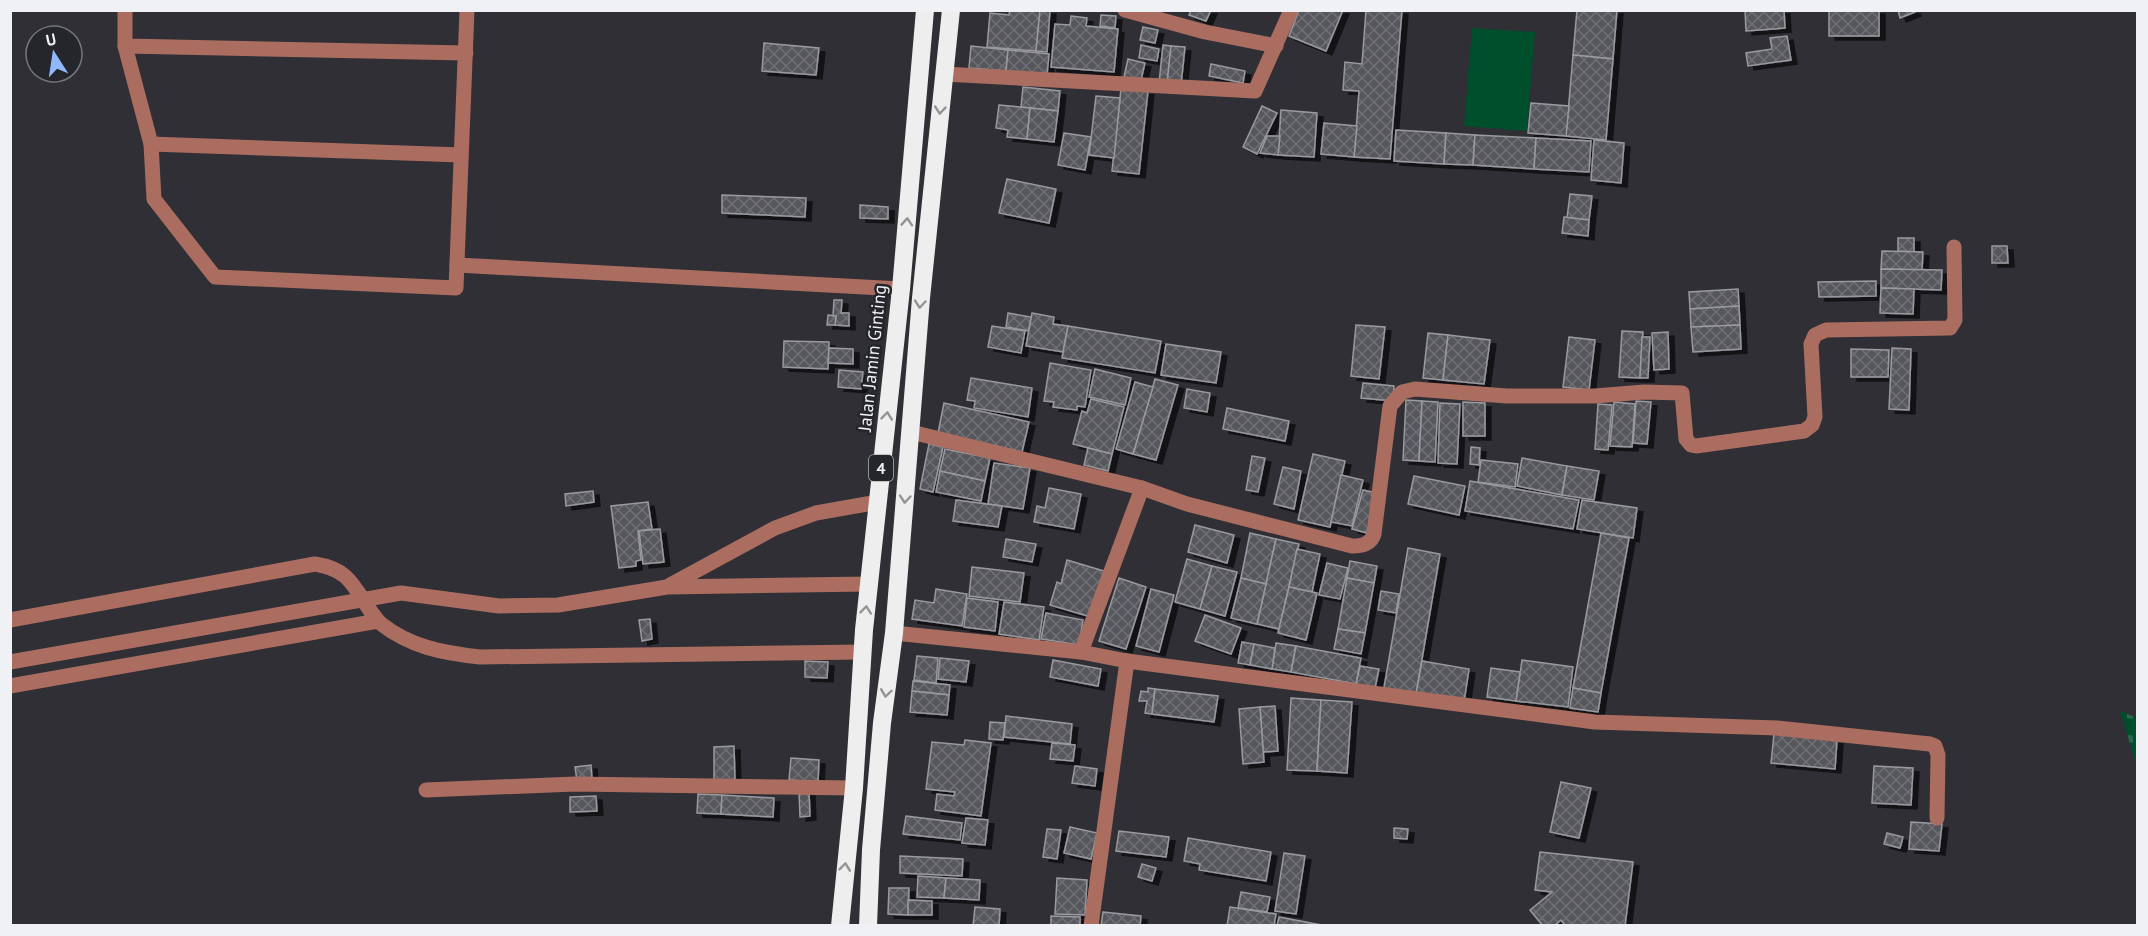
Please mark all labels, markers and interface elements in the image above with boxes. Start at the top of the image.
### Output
north arrow [24,24,84,84]
text: U [44,29,58,50]
one-way arrow [935,106,947,115]
one-way arrow [900,218,913,227]
street label: Jalan Jamin Ginting [853,284,891,433]
one-way arrow [914,300,927,309]
one-way arrow [880,412,893,421]
road number: 4 [869,455,893,481]
one-way arrow [899,494,912,503]
one-way arrow [859,606,872,615]
one-way arrow [880,688,892,697]
one-way arrow [838,863,851,872]

